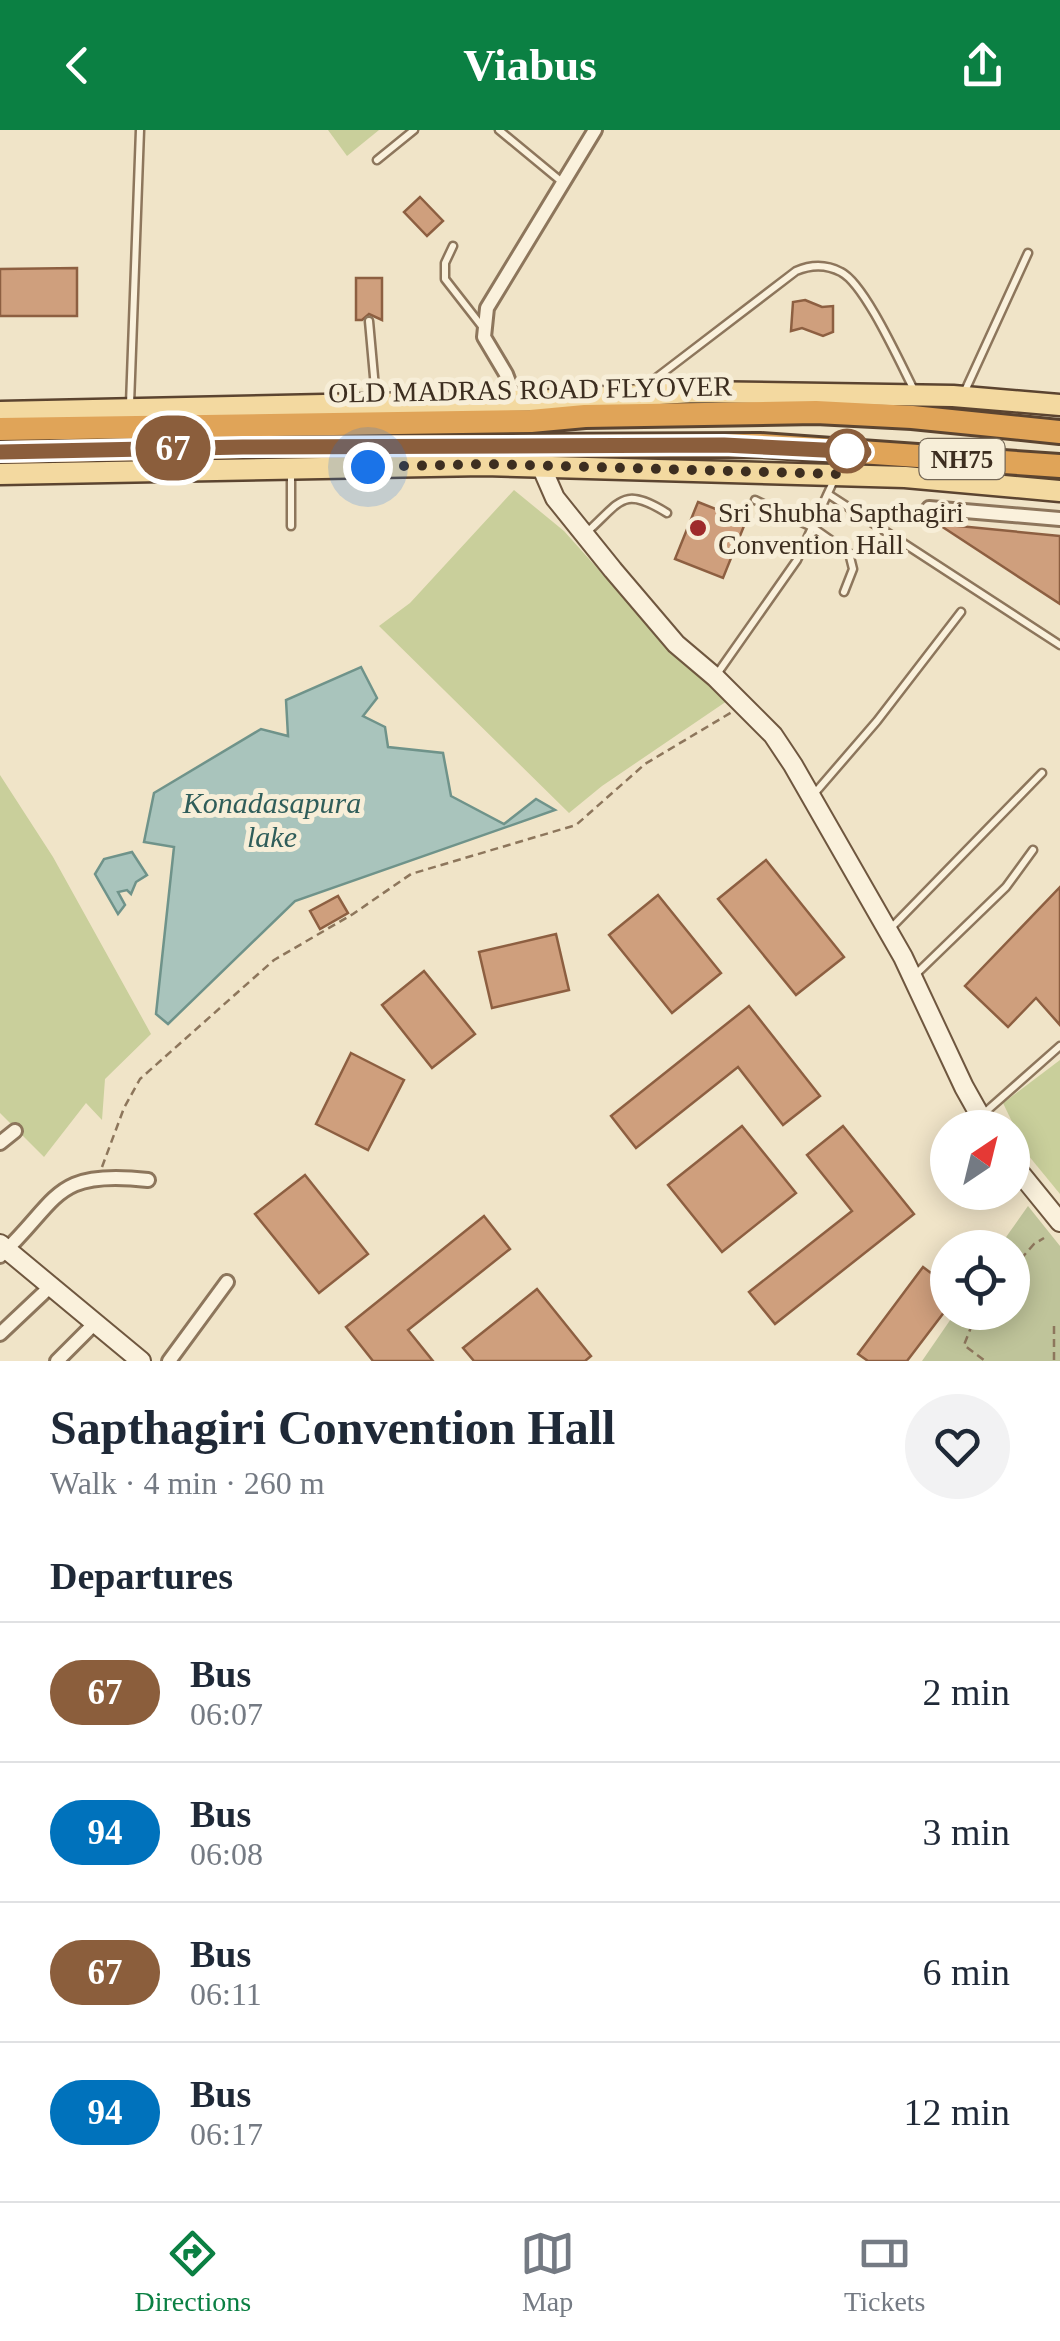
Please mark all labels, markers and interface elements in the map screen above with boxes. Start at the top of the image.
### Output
icon: back [50,38,105,93]
icon: share [955,38,1010,93]
text: Viabus [463,40,597,90]
street label: OLD MADRAS ROAD FLYOVER [328,370,733,409]
line badge: 67 [128,416,218,480]
text: 67 [156,429,191,468]
unlabelled marker [826,430,868,472]
road number: NH75 [920,439,1004,479]
your location [343,442,393,492]
place label: Sri Shubha Sapthagiri Convention Hall [718,497,964,560]
marker: Sri Shubha Sapthagiri Convention Hall [687,517,709,539]
water label: Konadasapura lake [182,786,361,853]
north arrow [930,1110,1030,1210]
map controls [930,1110,1030,1330]
button: locate [930,1230,1030,1330]
button: heart [905,1394,1010,1499]
text: Sapthagiri Convention Hall [50,1401,615,1454]
text: Walk · 4 min · 260 m [50,1465,325,1501]
text: Departures [50,1555,233,1597]
text: Bus [190,1653,251,1695]
text: 2 min [922,1671,1010,1713]
text: 67 [88,1673,123,1712]
text: 06:07 [190,1696,263,1732]
text: Bus [190,1793,251,1835]
text: 3 min [922,1811,1010,1853]
text: 94 [88,1813,123,1852]
text: 06:08 [190,1836,263,1872]
text: Bus [190,1933,251,1975]
text: 6 min [922,1951,1010,1993]
text: 67 [88,1953,123,1992]
text: 06:11 [190,1976,262,2012]
text: Bus [190,2073,251,2115]
text: 12 min [903,2091,1010,2133]
text: 94 [88,2093,123,2132]
text: 06:17 [190,2116,263,2152]
tab: Directions [134,2226,251,2318]
tab: Map [520,2226,575,2318]
tab: Tickets [844,2226,926,2318]

